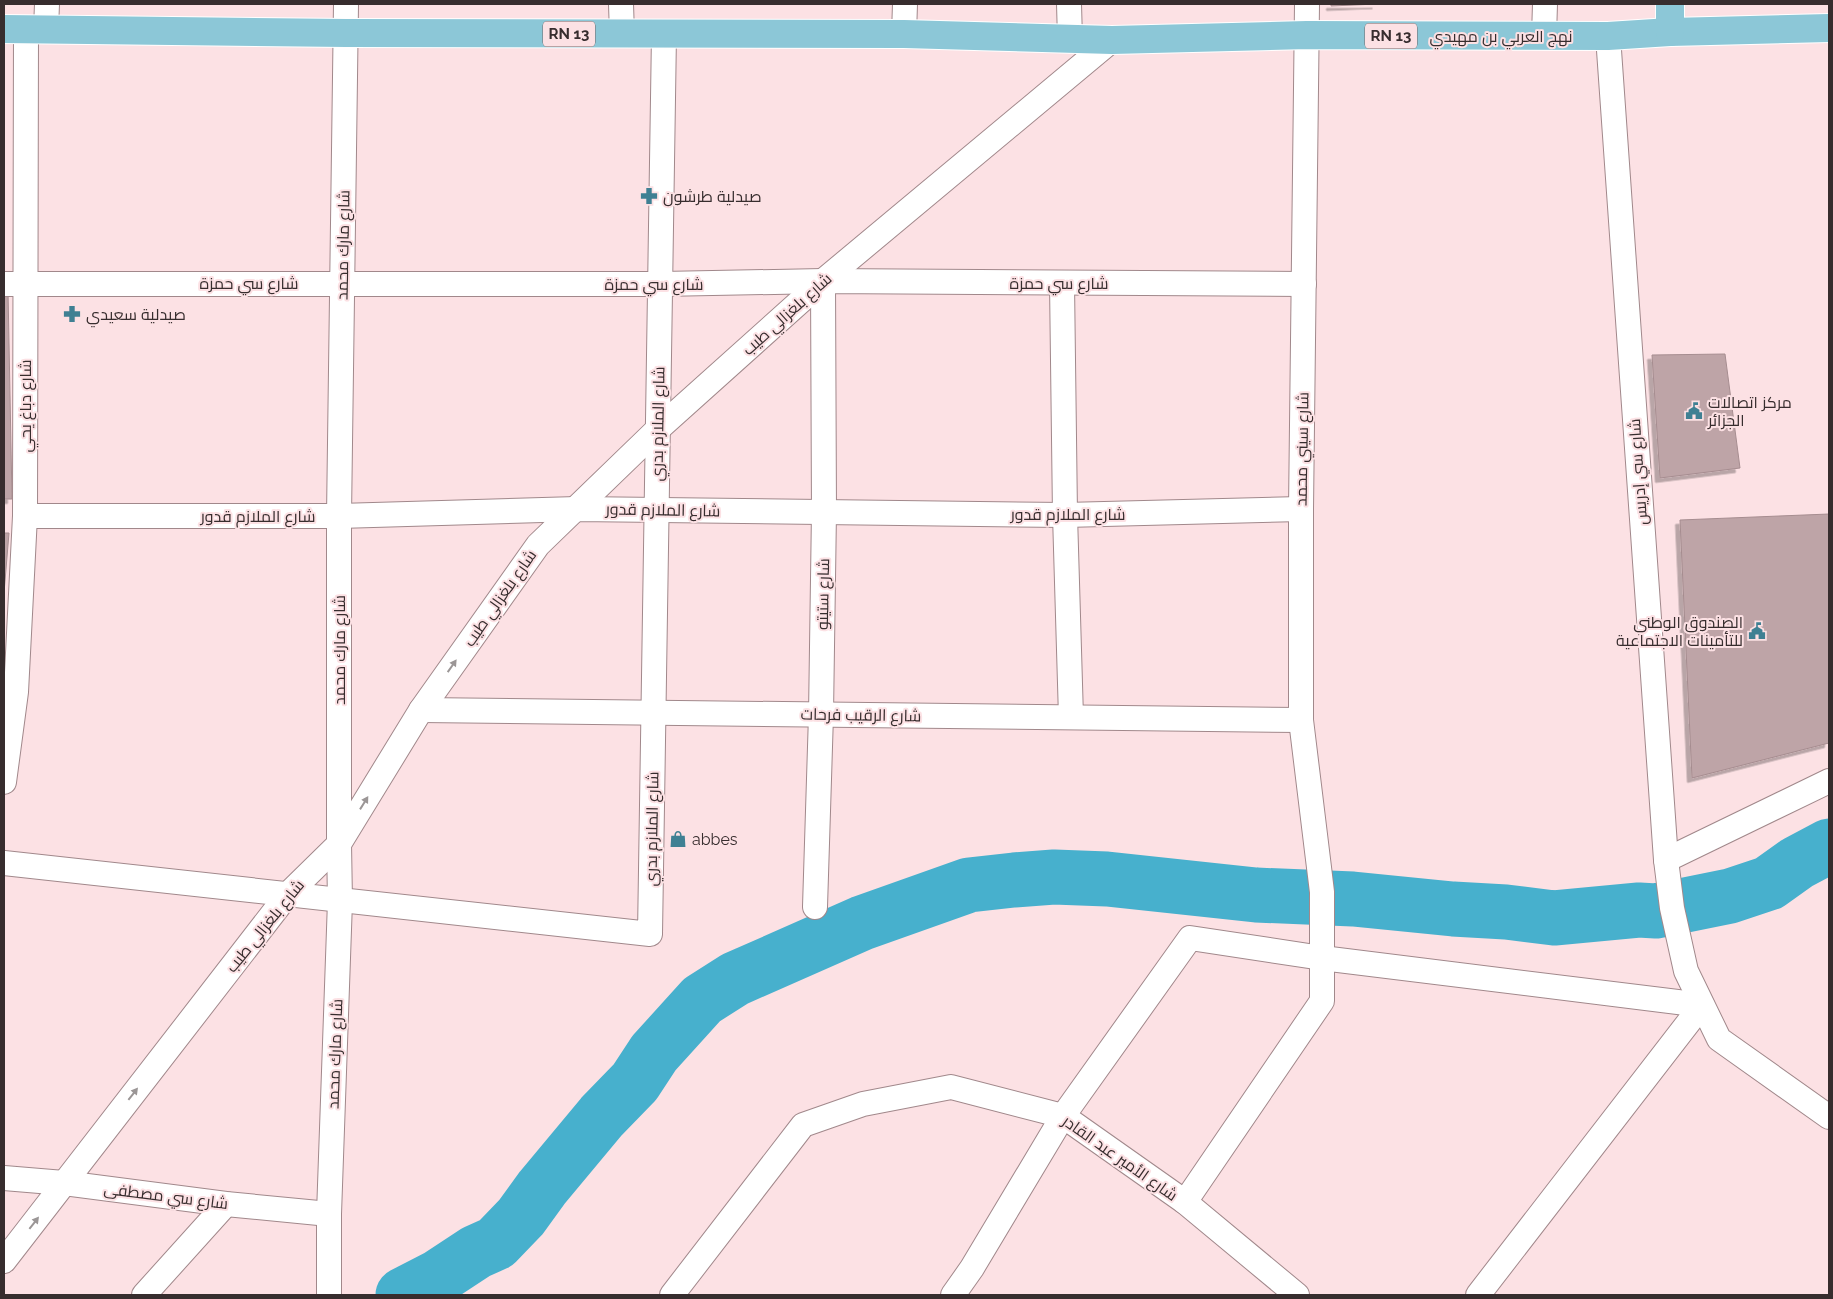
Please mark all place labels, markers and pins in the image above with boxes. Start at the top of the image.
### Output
pharmacy icon: صيدلية طرشون [639,186,659,206]
place label: صيدلية طرشون [663,187,762,207]
pharmacy icon: صيدلية سعيدي [62,304,82,324]
place label: صيدلية سعيدي [86,305,186,328]
place label: مركز اتصالات الجزائر [1707,393,1792,430]
public building icon: مركز اتصالات الجزائر [1684,401,1704,421]
place label: الصندوق الوطني للتأمينات الاجتماعية [1616,613,1743,650]
public building icon: الصندوق الوطني للتأمينات الاجتماعية [1747,621,1767,641]
shop icon: abbes [668,829,688,849]
place label: abbes [692,830,738,849]

